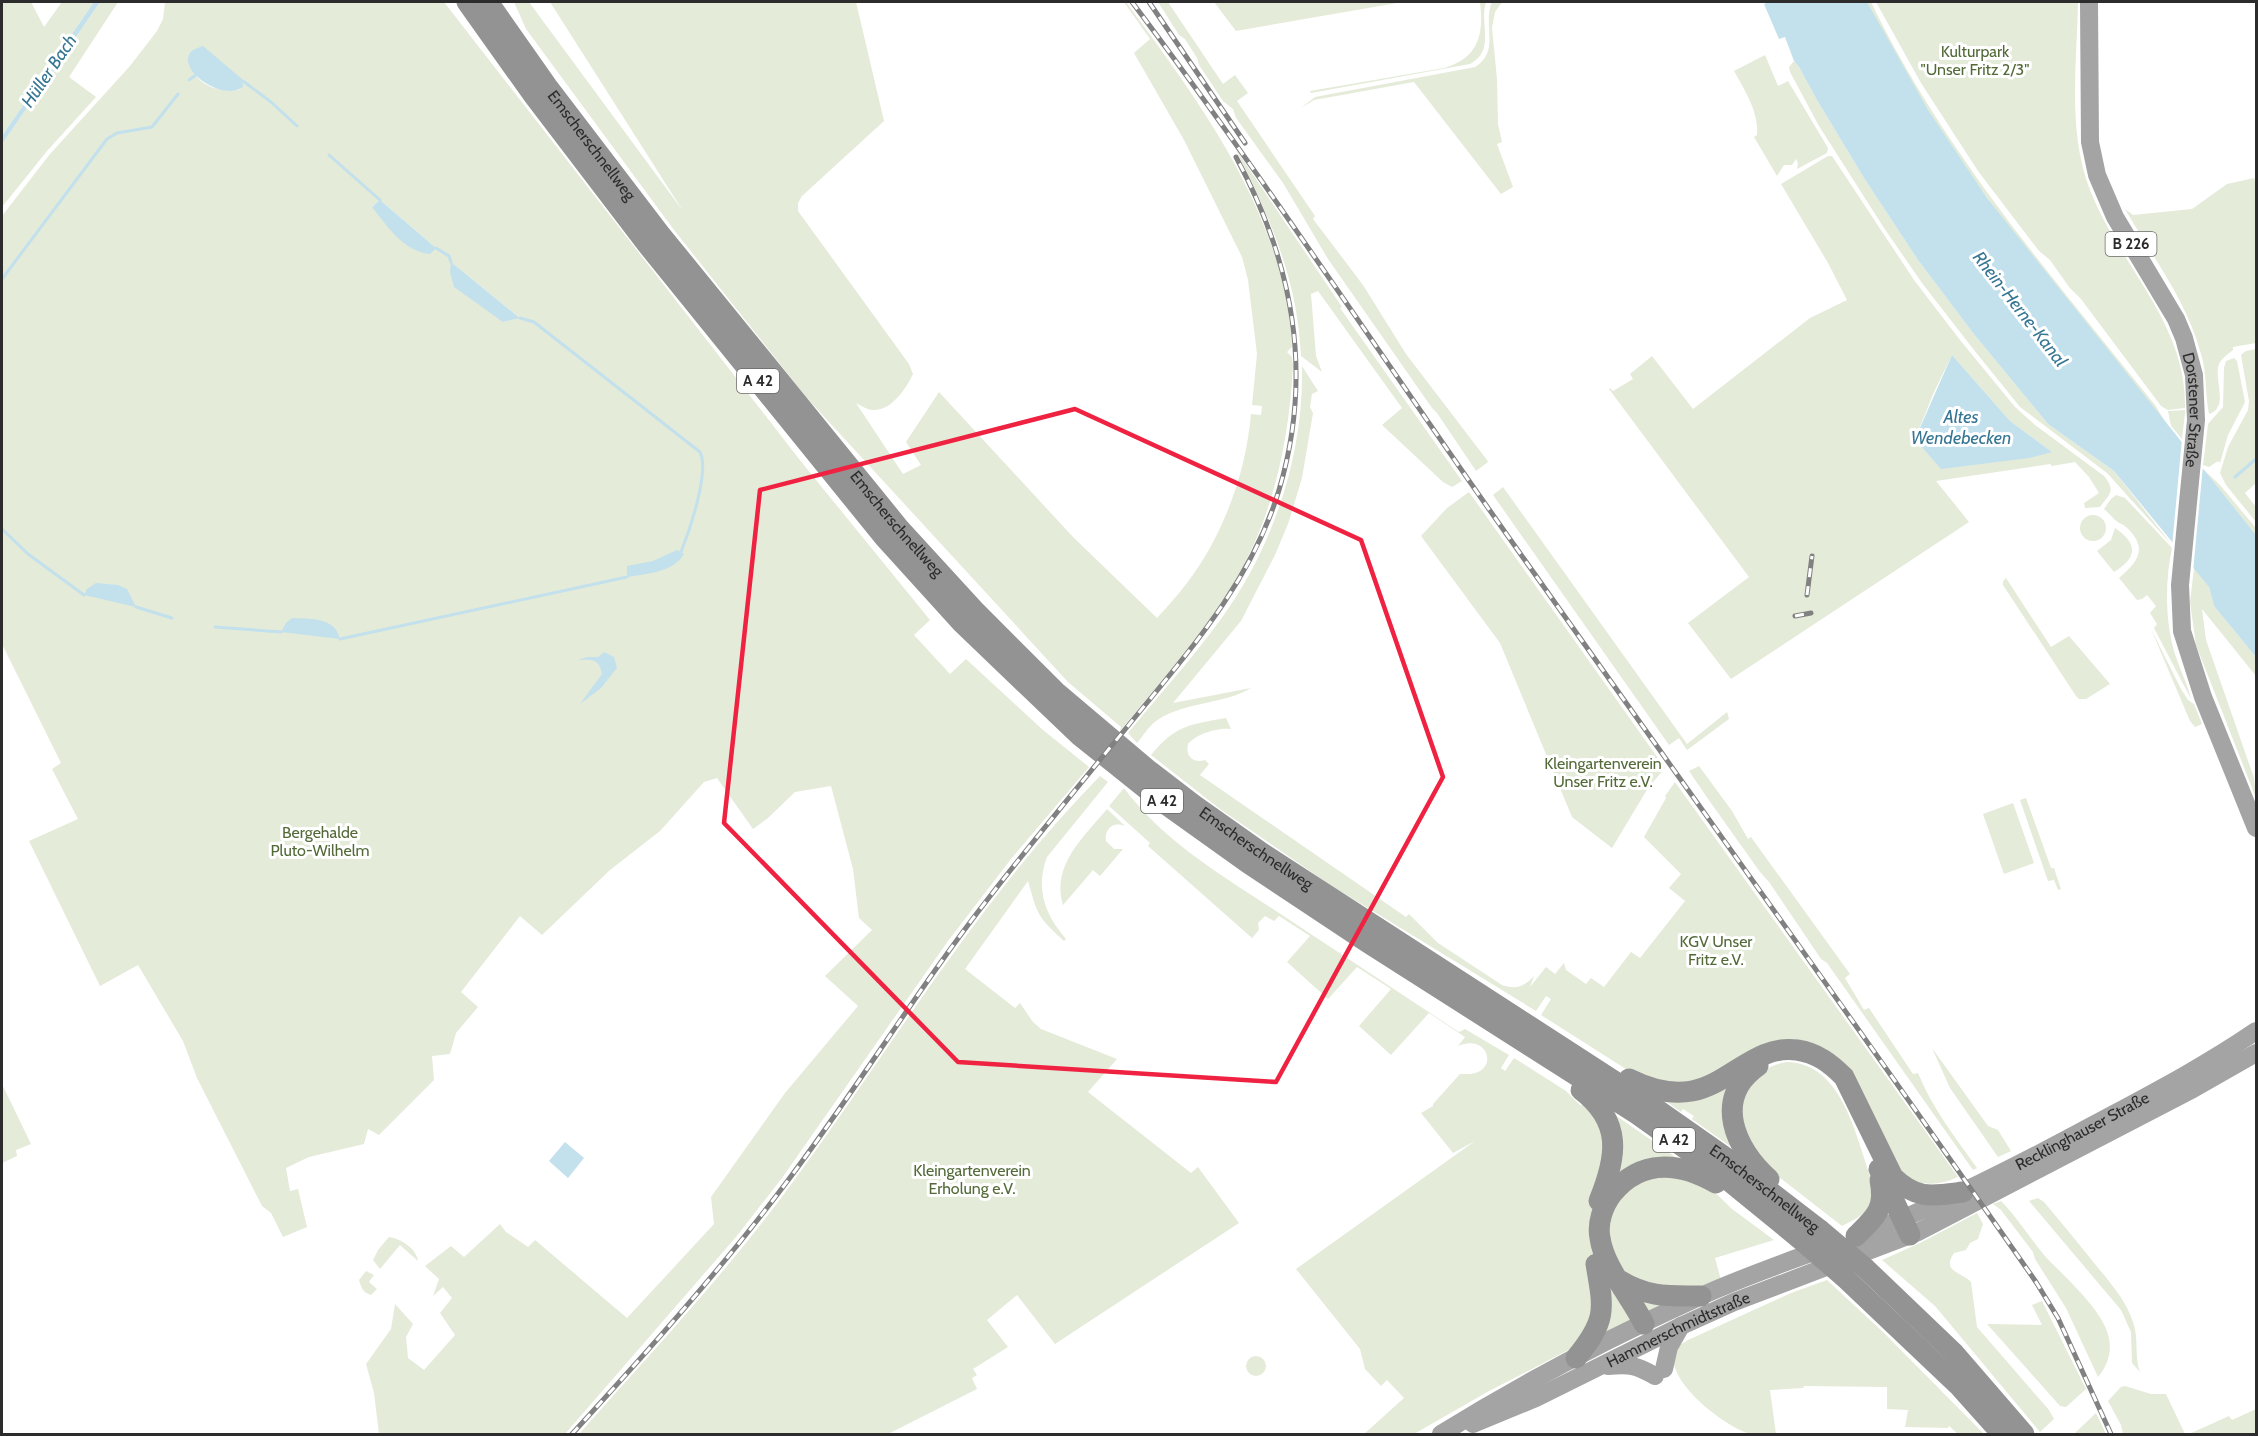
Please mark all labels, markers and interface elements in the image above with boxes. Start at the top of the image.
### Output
water label: Hüller Bach [17,30,81,112]
park label: Kulturpark "Unser Fritz 2/3" [1921,42,2029,79]
street label: Emscherschnellweg [544,87,640,205]
road number: B 226 [2106,232,2156,256]
water label: Rhein-Herne-Kanal [1968,247,2072,372]
street label: Dorstener Straße [2178,350,2205,468]
road number: A 42 [737,369,779,393]
water label: Altes Wendebecken [1911,406,2011,449]
street label: Emscherschnellweg [846,467,948,581]
park label: Kleingartenverein Unser Fritz e.V. [1544,754,1662,791]
road number: A 42 [1141,789,1183,813]
street label: Emscherschnellweg [1196,803,1318,894]
park label: Bergehalde Pluto-Wilhelm [271,823,369,860]
park label: KGV Unser Fritz e.V. [1680,932,1753,969]
street label: Recklinghauser Straße [2012,1088,2152,1174]
road number: A 42 [1653,1128,1695,1152]
street label: Emscherschnellweg [1706,1140,1824,1237]
park label: Kleingartenverein Erholung e.V. [913,1161,1031,1198]
street label: Hammerschmidtstraße [1603,1288,1753,1372]

